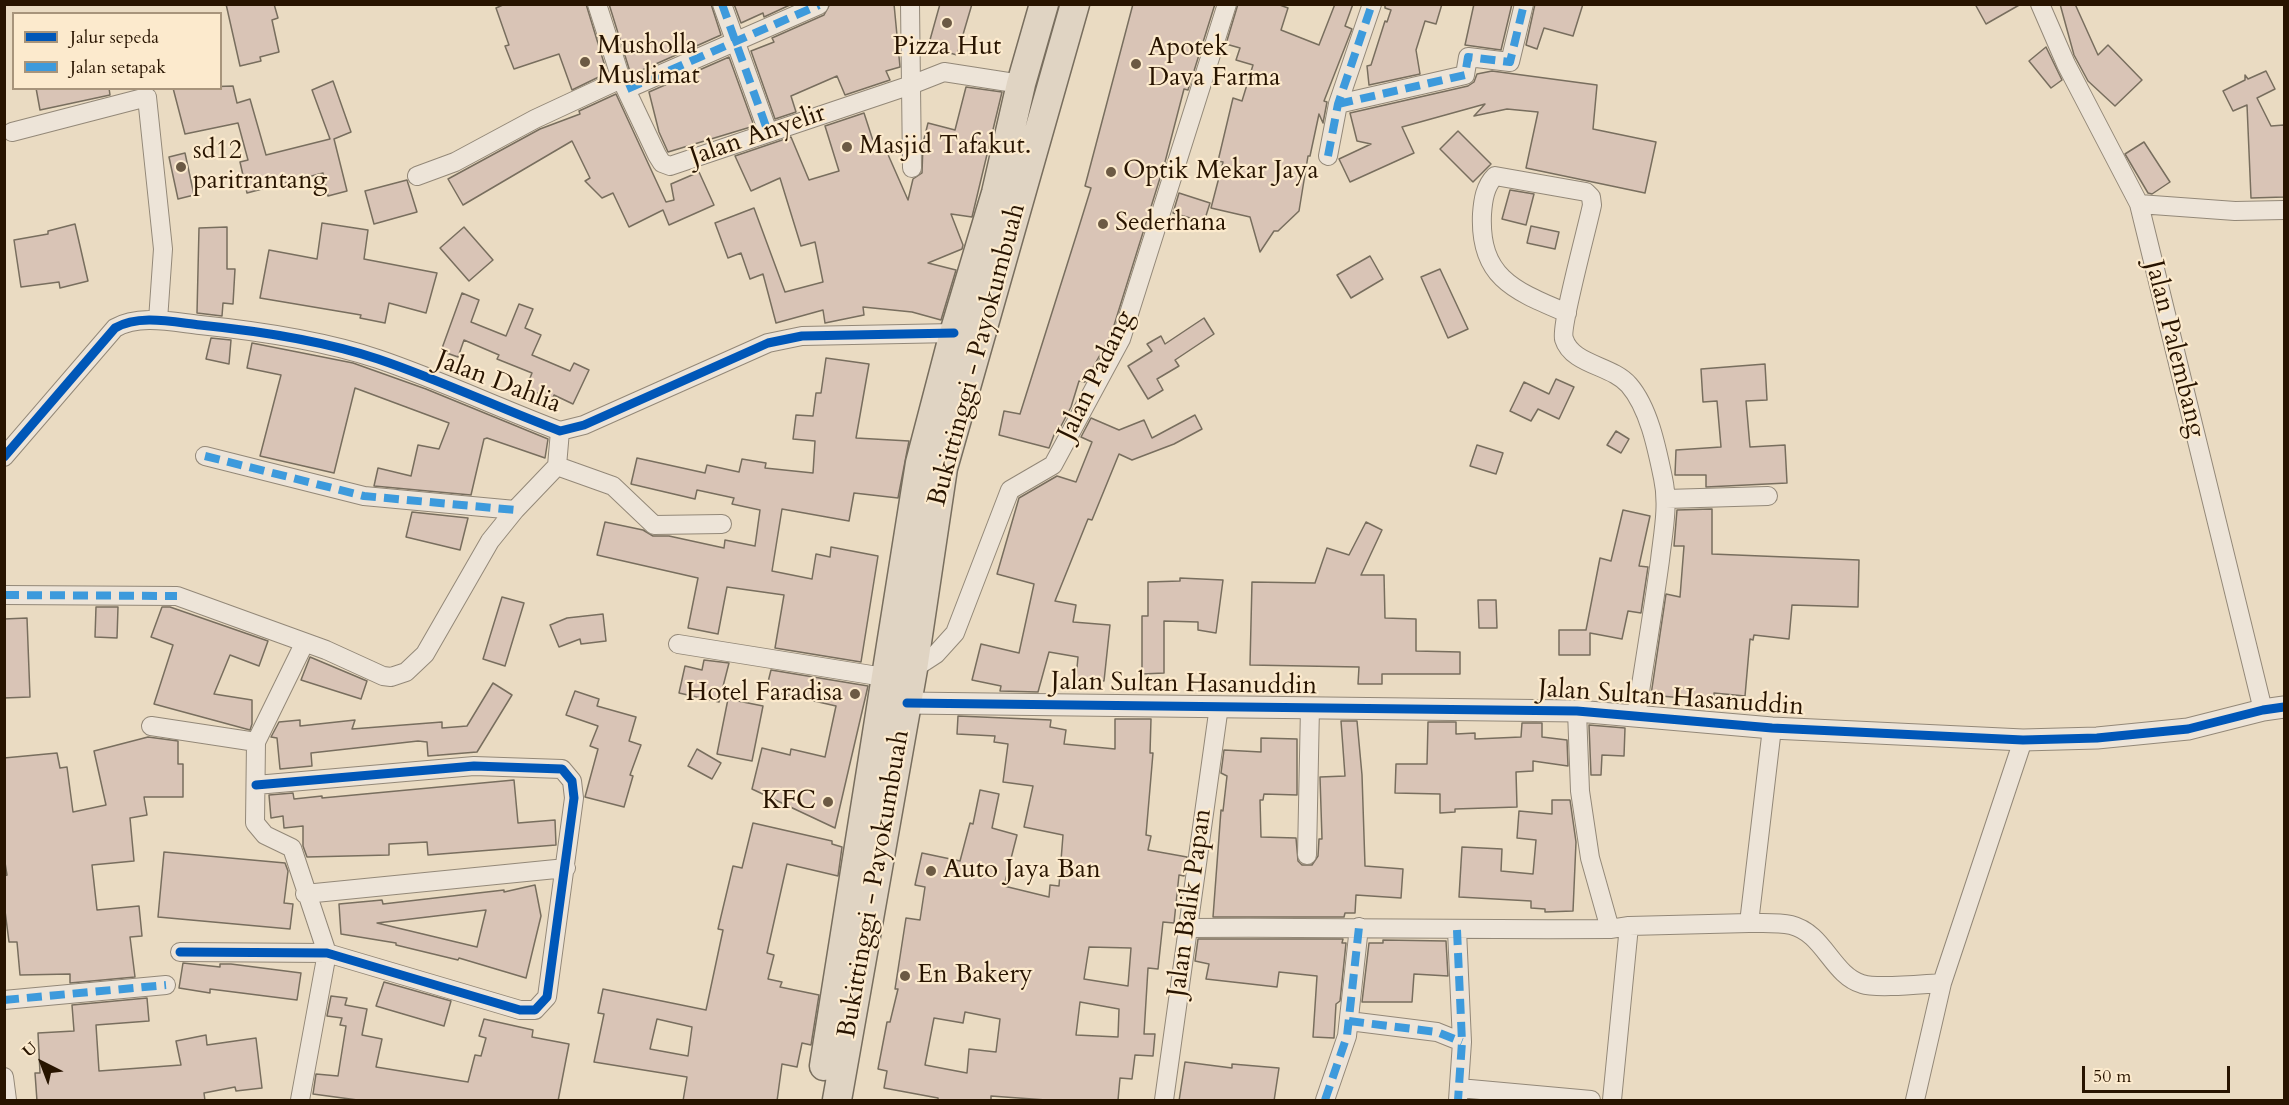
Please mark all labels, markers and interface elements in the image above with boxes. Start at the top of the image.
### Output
legend [12,12,222,90]
marker: Pizza Hut [940,16,954,30]
text: Jalur sepeda [70,25,159,50]
place label: Musholla Muslimat [597,31,700,92]
place label: Pizza Hut [893,32,1001,64]
place label: Apotek Dava Farma [1148,33,1280,94]
text: Jalan setapak [70,55,166,80]
marker: Musholla Muslimat [578,55,592,69]
marker: Apotek Dava Farma [1129,57,1143,71]
street label: Jalan Anyelir [686,98,830,174]
place label: Masjid Tafakut. [859,131,1031,163]
place label: sd12 paritrantang [193,136,327,198]
marker: Masjid Tafakut. [840,140,854,154]
place label: Optik Mekar Jaya [1123,156,1319,188]
marker: sd12 paritrantang [174,160,188,174]
marker: Optik Mekar Jaya [1104,165,1118,179]
street label: Bukittinggi - Payokumbuah [923,200,1033,510]
place label: Sederhana [1115,208,1226,240]
marker: Sederhana [1096,217,1110,231]
street label: Jalan Palembang [2137,257,2211,441]
street label: Jalan Padang [1052,306,1142,446]
street label: Jalan Dahlia [431,345,565,421]
street label: Jalan Sultan Hasanuddin [1051,667,1317,703]
street label: Jalan Sultan Hasanuddin [1537,674,1805,724]
place label: Hotel Faradisa [686,678,843,710]
marker: Hotel Faradisa [848,687,862,701]
street label: Bukittinggi - Payokumbuah [833,728,917,1040]
place label: KFC [762,786,816,818]
marker: KFC [821,795,835,809]
street label: Jalan Balik Papan [1162,807,1220,999]
place label: Auto Jaya Ban [943,855,1101,887]
marker: Auto Jaya Ban [924,864,938,878]
place label: En Bakery [917,960,1033,992]
marker: En Bakery [898,969,912,983]
north arrow [12,1033,72,1093]
text: U [18,1037,42,1062]
scale bar [2085,1054,2234,1092]
text: 50 m [2093,1064,2132,1089]

